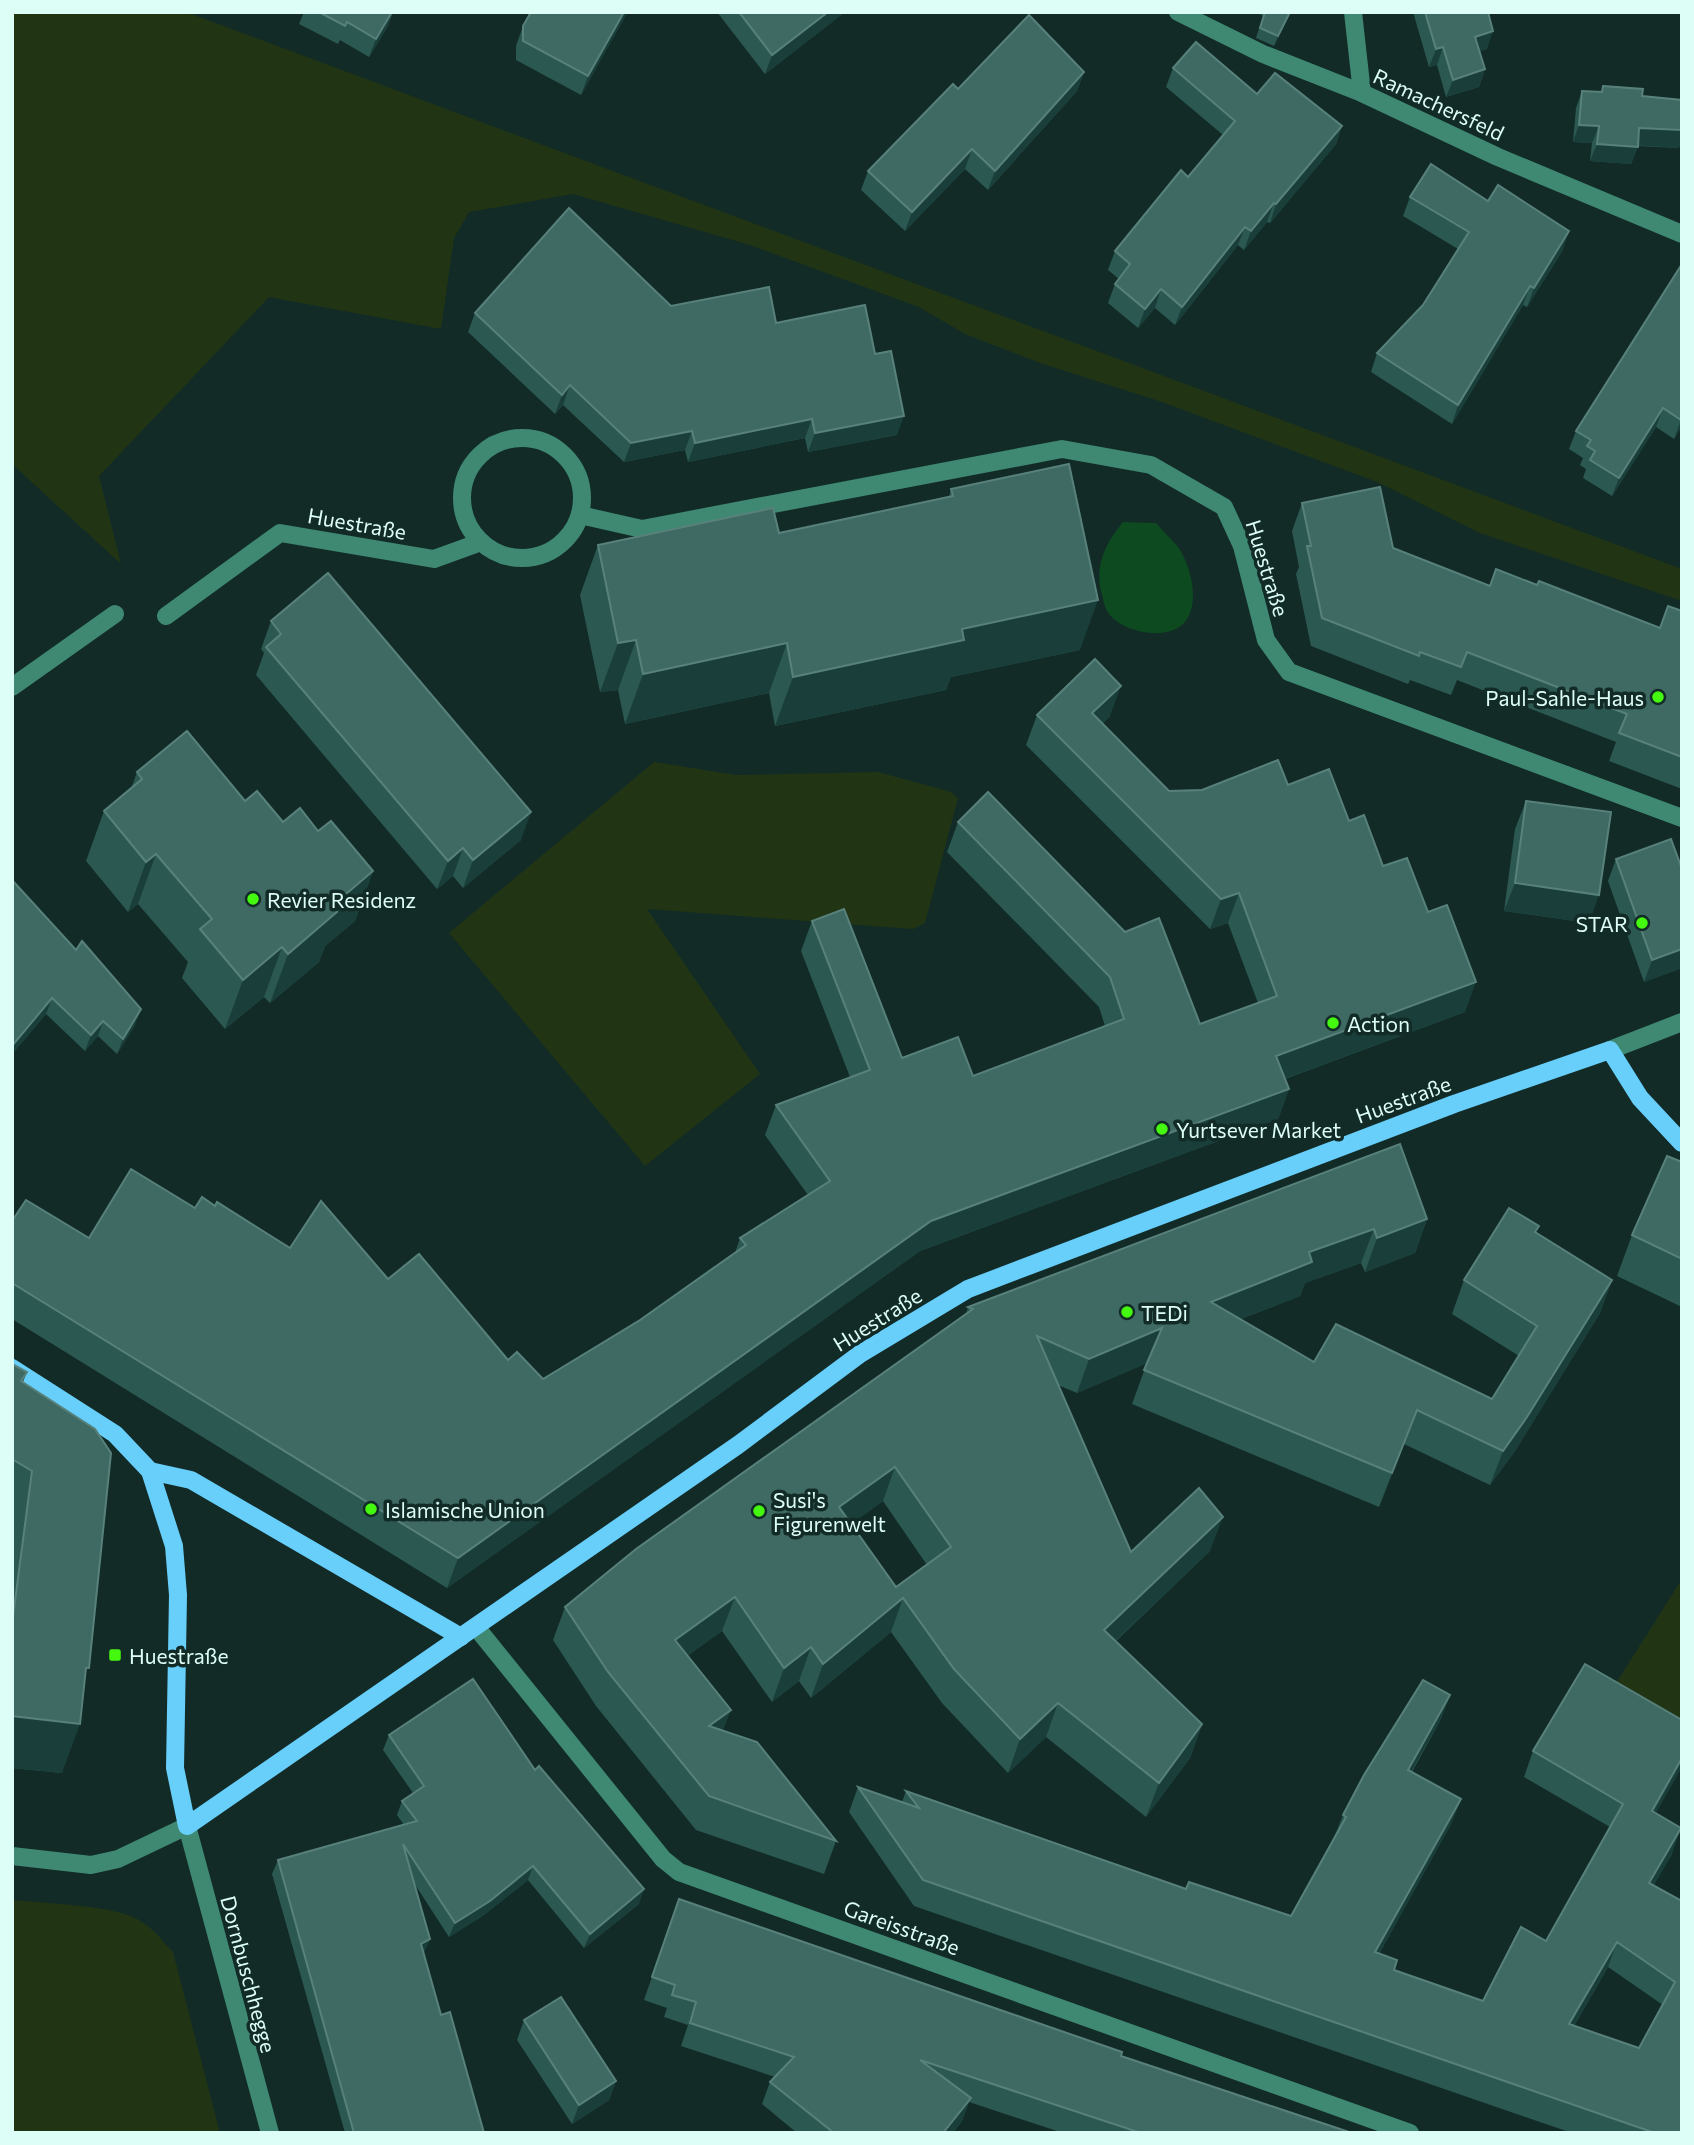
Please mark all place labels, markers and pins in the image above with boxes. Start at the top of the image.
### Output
place label: Paul-Sahle-Haus [1485,685,1644,710]
marker: Paul-Sahle-Haus [1650,689,1666,705]
place label: Revier Residenz [267,887,416,912]
marker: Revier Residenz [245,891,261,907]
place label: STAR [1576,911,1628,936]
marker: STAR [1634,915,1650,931]
place label: Action [1347,1011,1410,1036]
marker: Action [1325,1015,1341,1031]
place label: Yurtsever Market [1176,1117,1341,1142]
marker: Yurtsever Market [1154,1121,1170,1137]
place label: TEDi [1141,1300,1188,1325]
marker: TEDi [1119,1304,1135,1320]
place label: Susi's Figurenwelt [773,1487,886,1536]
place label: Islamische Union [385,1497,545,1522]
marker: Islamische Union [363,1501,379,1517]
marker: Susi's Figurenwelt [751,1503,767,1519]
place label: Huestraße [129,1643,229,1668]
marker: Huestraße [107,1647,123,1663]

